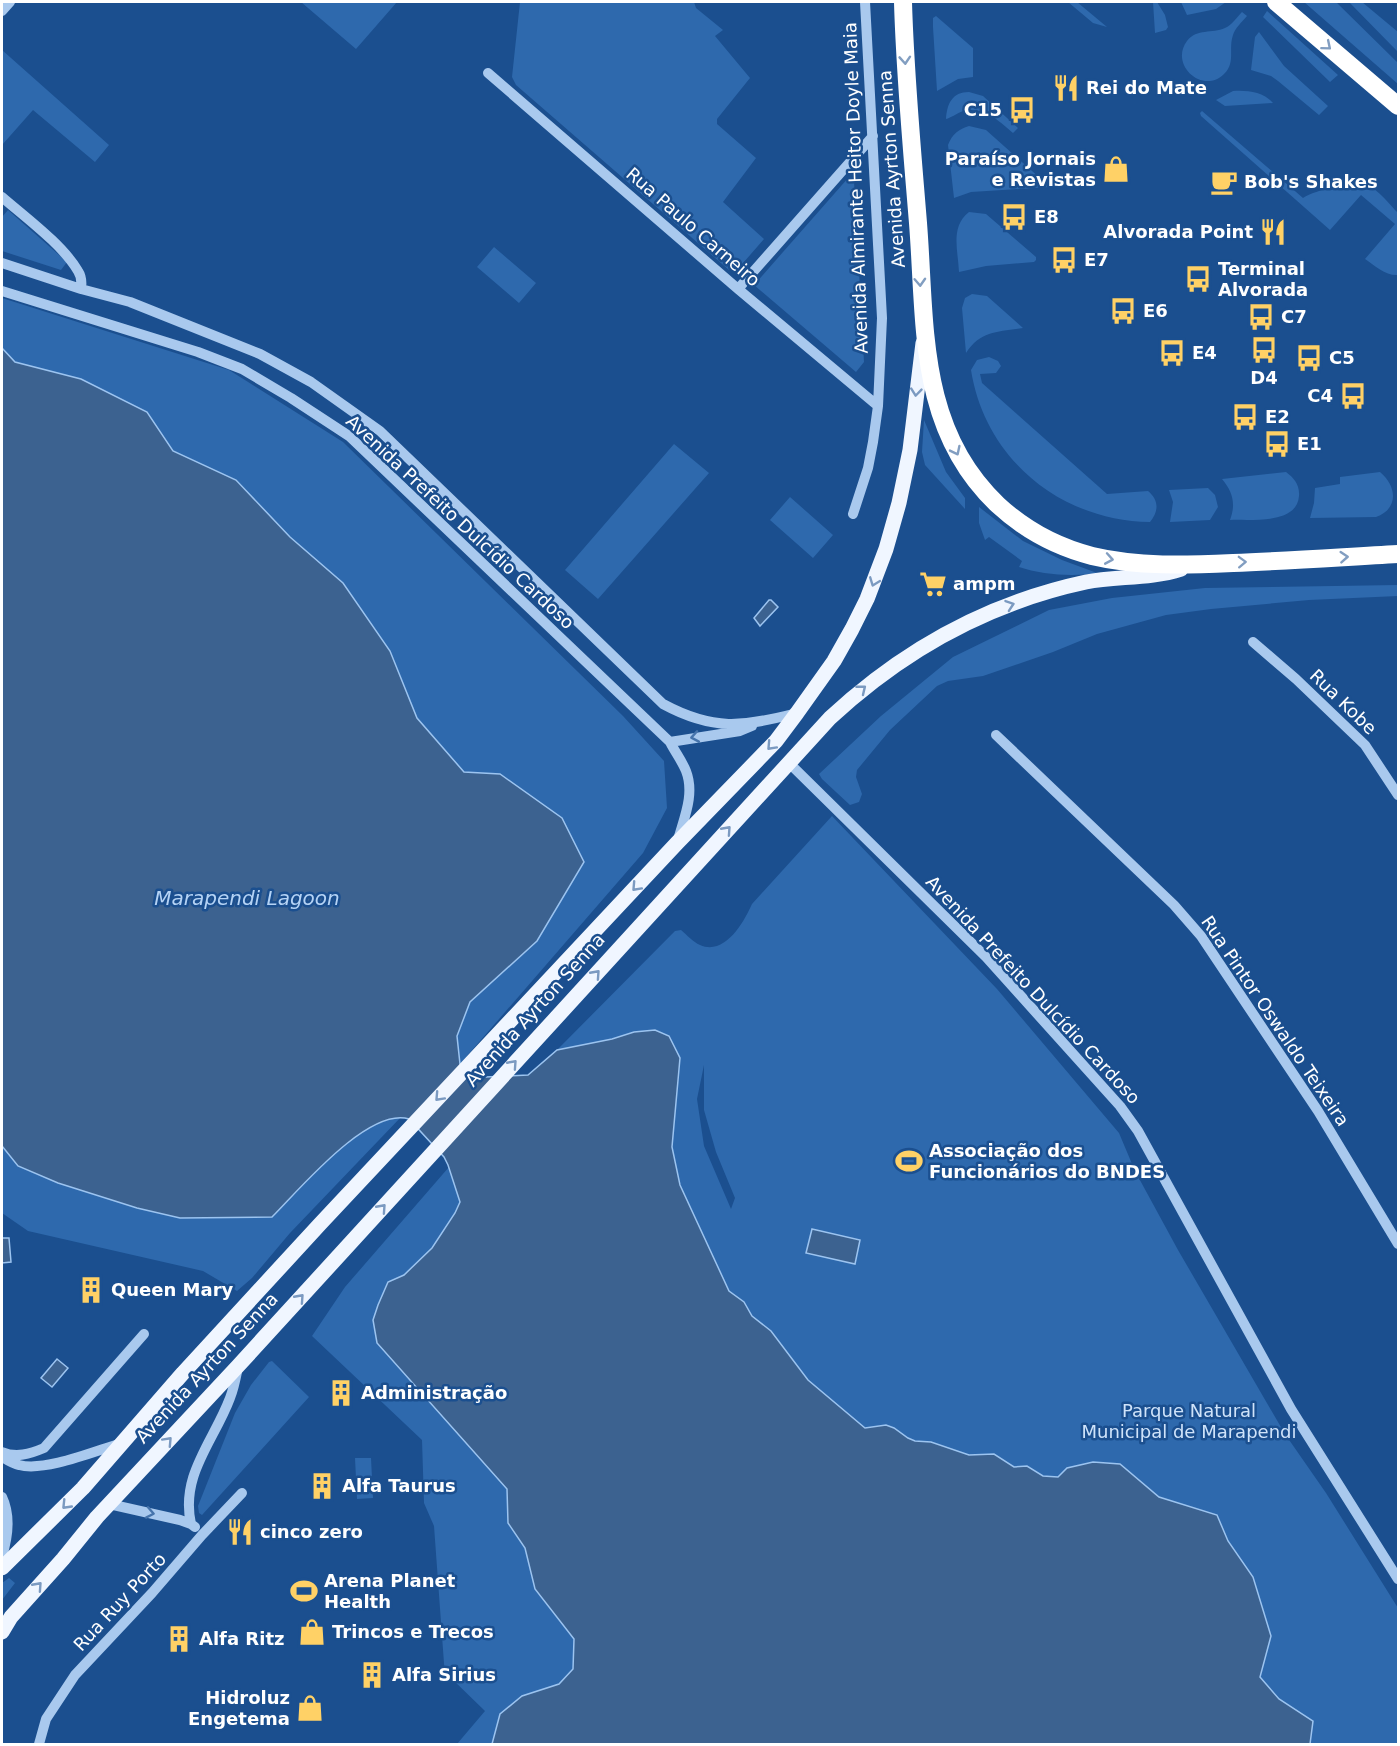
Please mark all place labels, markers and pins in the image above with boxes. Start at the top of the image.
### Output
restaurant icon: Rei do Mate [1051,73,1081,103]
place label: Rei do Mate [1086,77,1207,98]
bus stop icon: C15 [1007,95,1037,125]
place label: C15 [964,99,1002,120]
place label: Paraíso Jornais e Revistas [945,148,1096,190]
shop icon: Paraíso Jornais e Revistas [1101,154,1131,184]
cafe icon: Bob's Shakes [1209,167,1239,197]
place label: Bob's Shakes [1244,171,1378,192]
bus stop icon: E8 [999,202,1029,232]
place label: E8 [1034,206,1059,227]
restaurant icon: Alvorada Point [1258,217,1288,247]
place label: Alvorada Point [1103,221,1253,242]
bus stop icon: E7 [1049,245,1079,275]
place label: E7 [1084,249,1109,270]
place label: Terminal Alvorada [1218,258,1308,300]
bus stop icon: Terminal Alvorada [1183,264,1213,294]
bus stop icon: E6 [1108,296,1138,326]
place label: E6 [1143,300,1168,321]
bus stop icon: C7 [1246,302,1276,332]
place label: C7 [1281,306,1307,327]
bus stop icon: D4 [1249,335,1279,365]
bus stop icon: E4 [1157,338,1187,368]
place label: E4 [1192,342,1217,363]
bus stop icon: C5 [1294,343,1324,373]
place label: C5 [1329,347,1355,368]
place label: D4 [1250,367,1278,388]
bus stop icon: C4 [1338,381,1368,411]
place label: C4 [1307,385,1333,406]
bus stop icon: E2 [1230,402,1260,432]
place label: E2 [1265,406,1290,427]
bus stop icon: E1 [1262,429,1292,459]
place label: E1 [1297,433,1322,454]
supermarket icon: ampm [918,569,948,599]
place label: ampm [953,573,1016,594]
place label: Associação dos Funcionários do BNDES [929,1140,1165,1182]
sports icon: Associação dos Funcionários do BNDES [894,1146,924,1176]
building icon: Queen Mary [76,1275,106,1305]
place label: Queen Mary [111,1279,234,1300]
building icon: Administração [326,1378,356,1408]
place label: Administração [361,1382,507,1403]
building icon: Alfa Taurus [307,1471,337,1501]
place label: Alfa Taurus [342,1475,456,1496]
restaurant icon: cinco zero [225,1517,255,1547]
place label: cinco zero [260,1521,363,1542]
place label: Arena Planet Health [324,1570,456,1612]
sports icon: Arena Planet Health [289,1576,319,1606]
shop icon: Trincos e Trecos [297,1617,327,1647]
place label: Trincos e Trecos [332,1621,494,1642]
building icon: Alfa Ritz [164,1624,194,1654]
place label: Alfa Ritz [199,1628,284,1649]
building icon: Alfa Sirius [357,1660,387,1690]
place label: Alfa Sirius [392,1664,496,1685]
place label: Hidroluz Engetema [188,1687,290,1729]
shop icon: Hidroluz Engetema [295,1693,325,1723]

